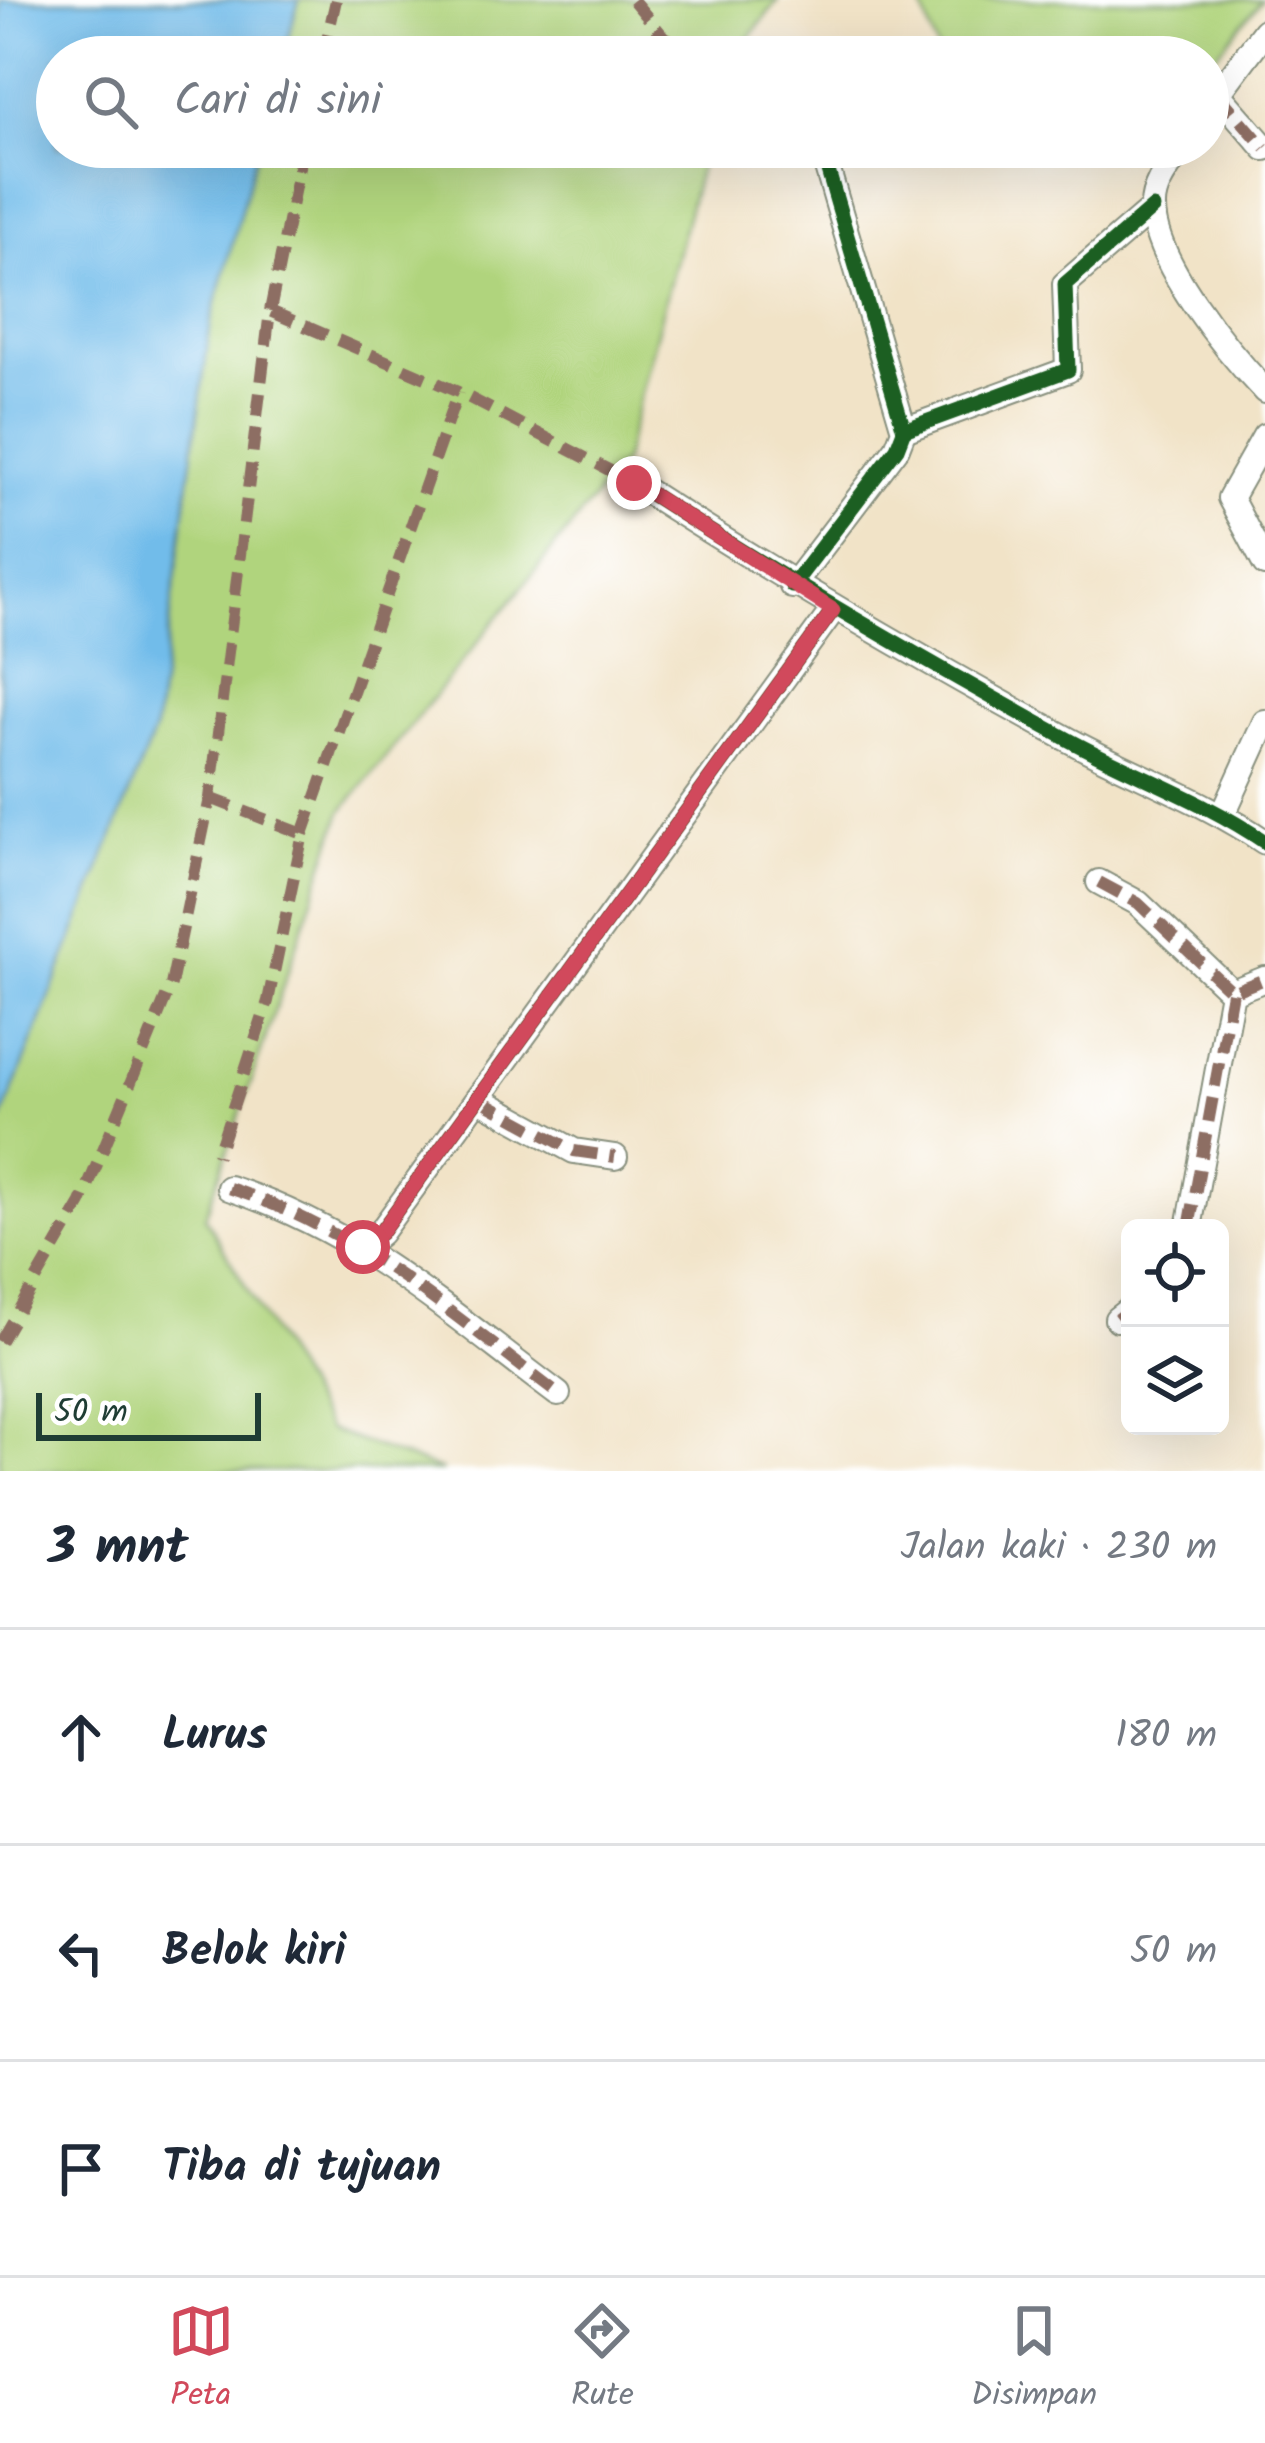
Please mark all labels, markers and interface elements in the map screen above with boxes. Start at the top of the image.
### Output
search box [36,36,1229,168]
text: Cari di sini [174,66,382,138]
icon: search [78,69,144,135]
route end [607,456,661,510]
map controls [1121,1219,1229,1435]
button: locate [1121,1219,1229,1327]
route start [336,1220,390,1274]
button: layers [1121,1327,1229,1435]
scale bar [36,1387,261,1440]
text: 50 m [54,1387,128,1440]
text: 3 mnt [48,1509,189,1590]
text: Jalan kaki · 230 m [900,1518,1217,1580]
text: Lurus [162,1701,268,1773]
icon: ahead [48,1704,114,1770]
text: 180 m [1115,1706,1217,1768]
text: Belok kiri [162,1917,346,1989]
icon: left [48,1920,114,1986]
text: 50 m [1130,1922,1217,1984]
text: Tiba di tujuan [162,2133,441,2205]
icon: arrive [48,2136,114,2202]
tab: Peta [168,2298,234,2423]
tab: Rute [569,2298,635,2423]
tab: Disimpan [971,2298,1097,2423]

